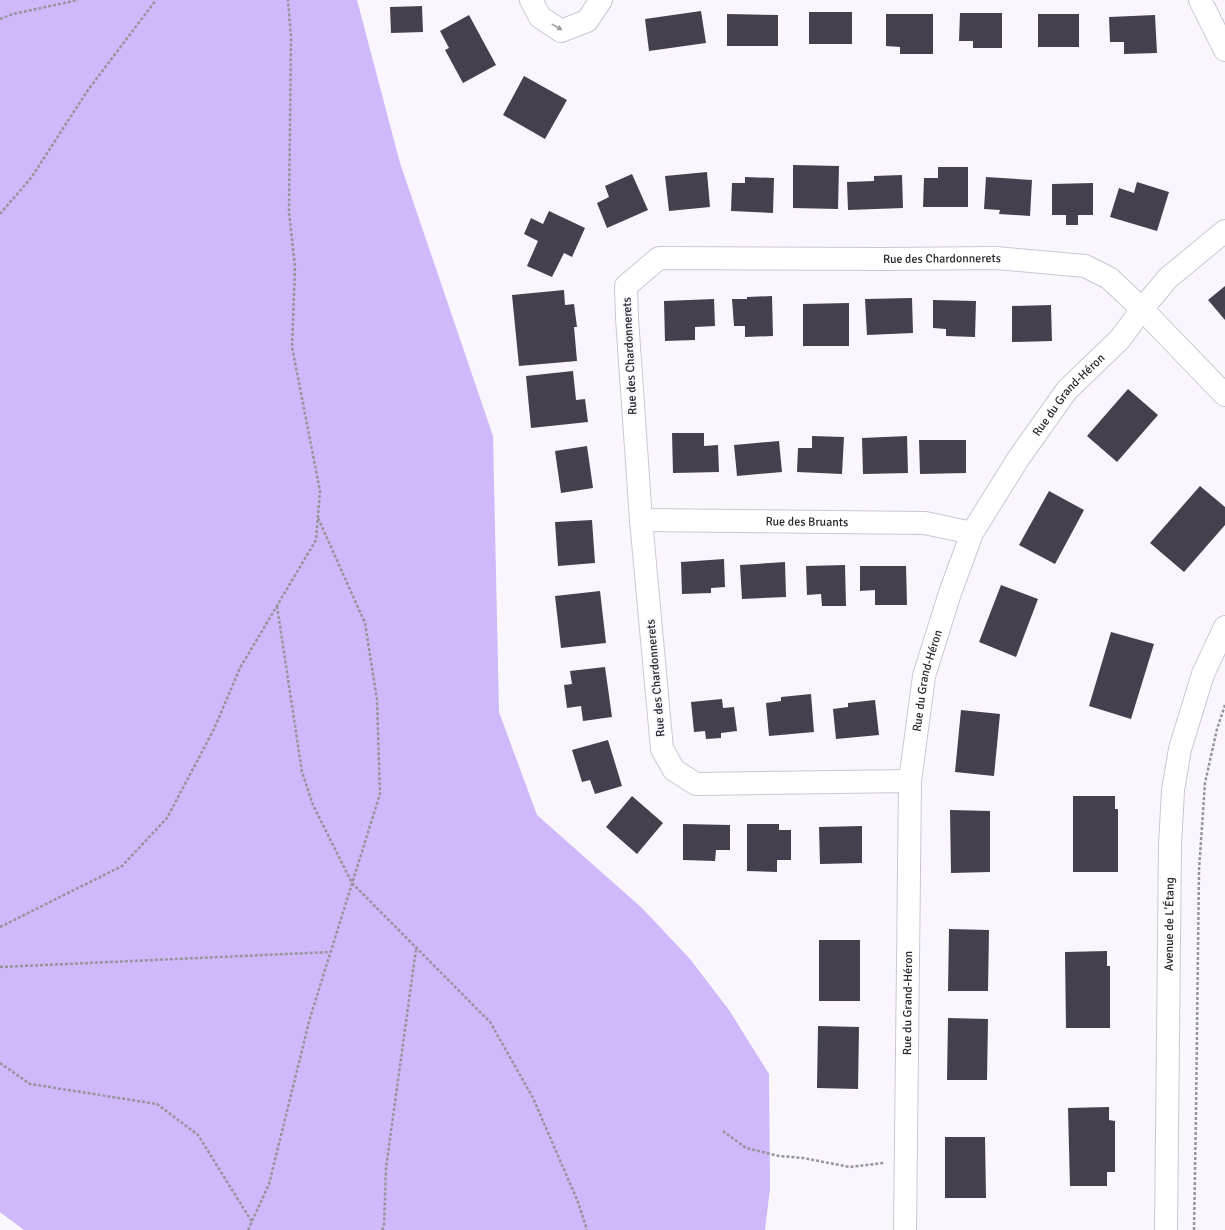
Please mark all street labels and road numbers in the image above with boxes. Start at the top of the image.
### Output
street label: Rue des Chardonnerets [883,251,1002,267]
street label: Rue des Chardonnerets [619,297,641,415]
street label: Rue du Grand-Héron [1029,350,1108,439]
street label: Rue des Bruants [766,514,848,530]
street label: Rue des Chardonnerets [643,619,669,737]
street label: Rue du Grand-Héron [909,628,946,733]
street label: Avenue de L'Étang [1161,877,1177,971]
street label: Rue du Grand-Héron [899,951,916,1055]

